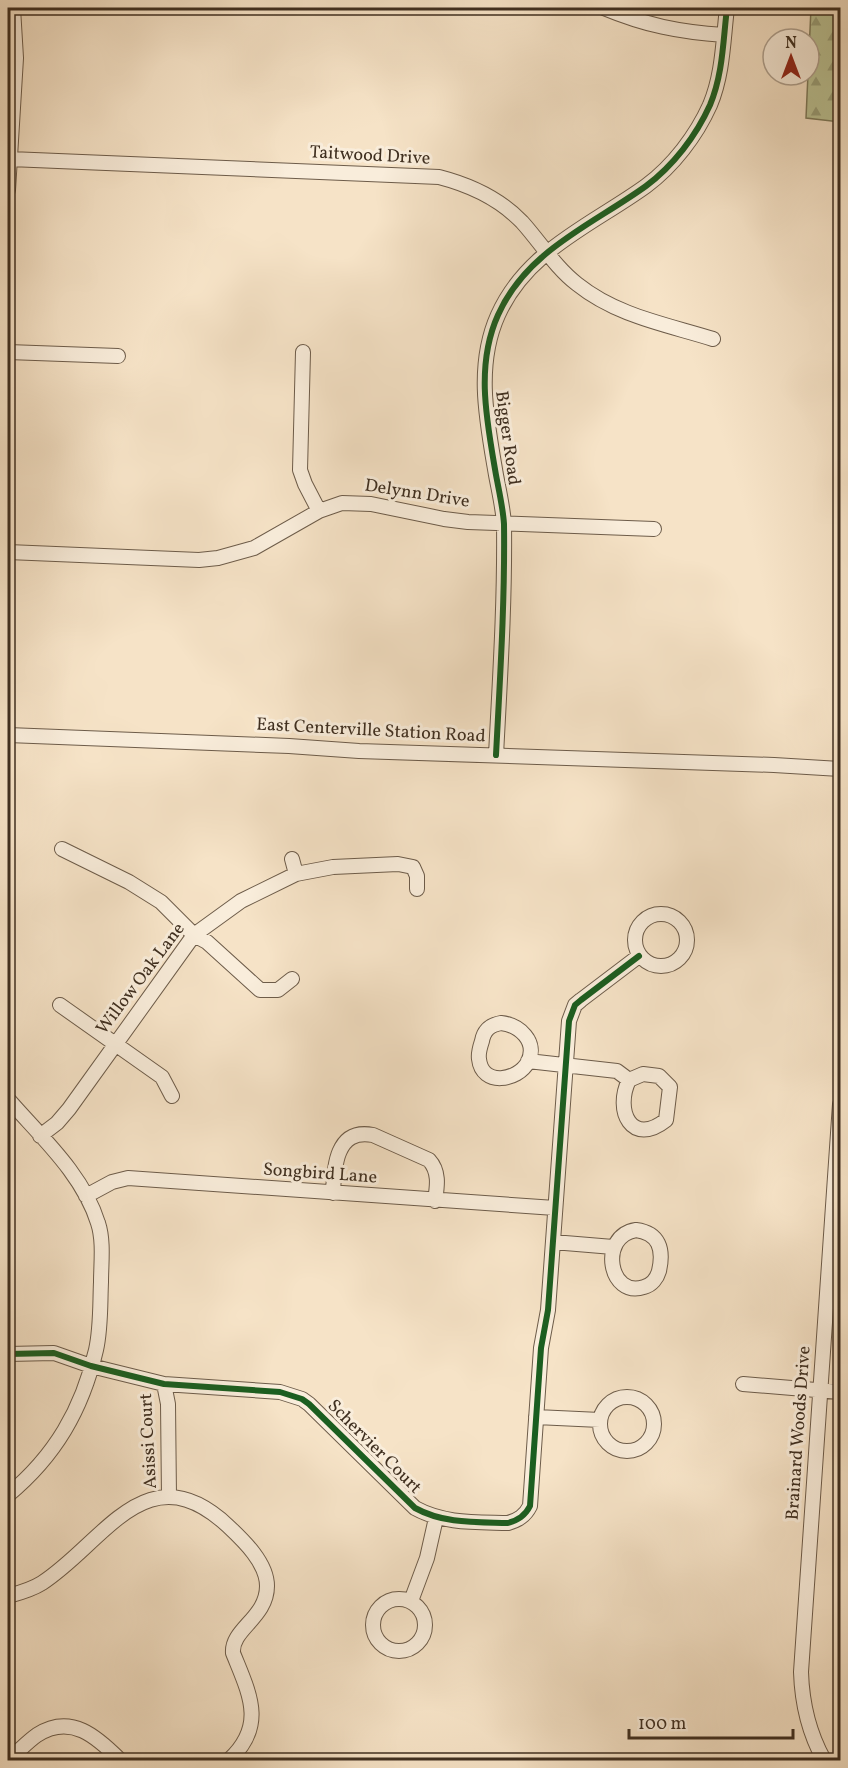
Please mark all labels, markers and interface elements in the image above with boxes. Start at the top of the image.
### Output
north arrow [761,27,821,87]
text: N [785,33,797,55]
street label: Taitwood Drive [309,140,431,172]
street label: Bigger Road [488,389,526,487]
street label: Delynn Drive [363,473,471,515]
street label: East Centerville Station Road [256,713,486,749]
street label: Willow Oak Lane [91,918,191,1040]
street label: Songbird Lane [262,1158,378,1190]
street label: Brainard Woods Drive [780,1345,818,1521]
street label: Asissi Court [134,1393,164,1489]
street label: Schervier Court [321,1394,427,1500]
scale bar [629,1702,792,1740]
text: 100 m [638,1712,687,1737]

